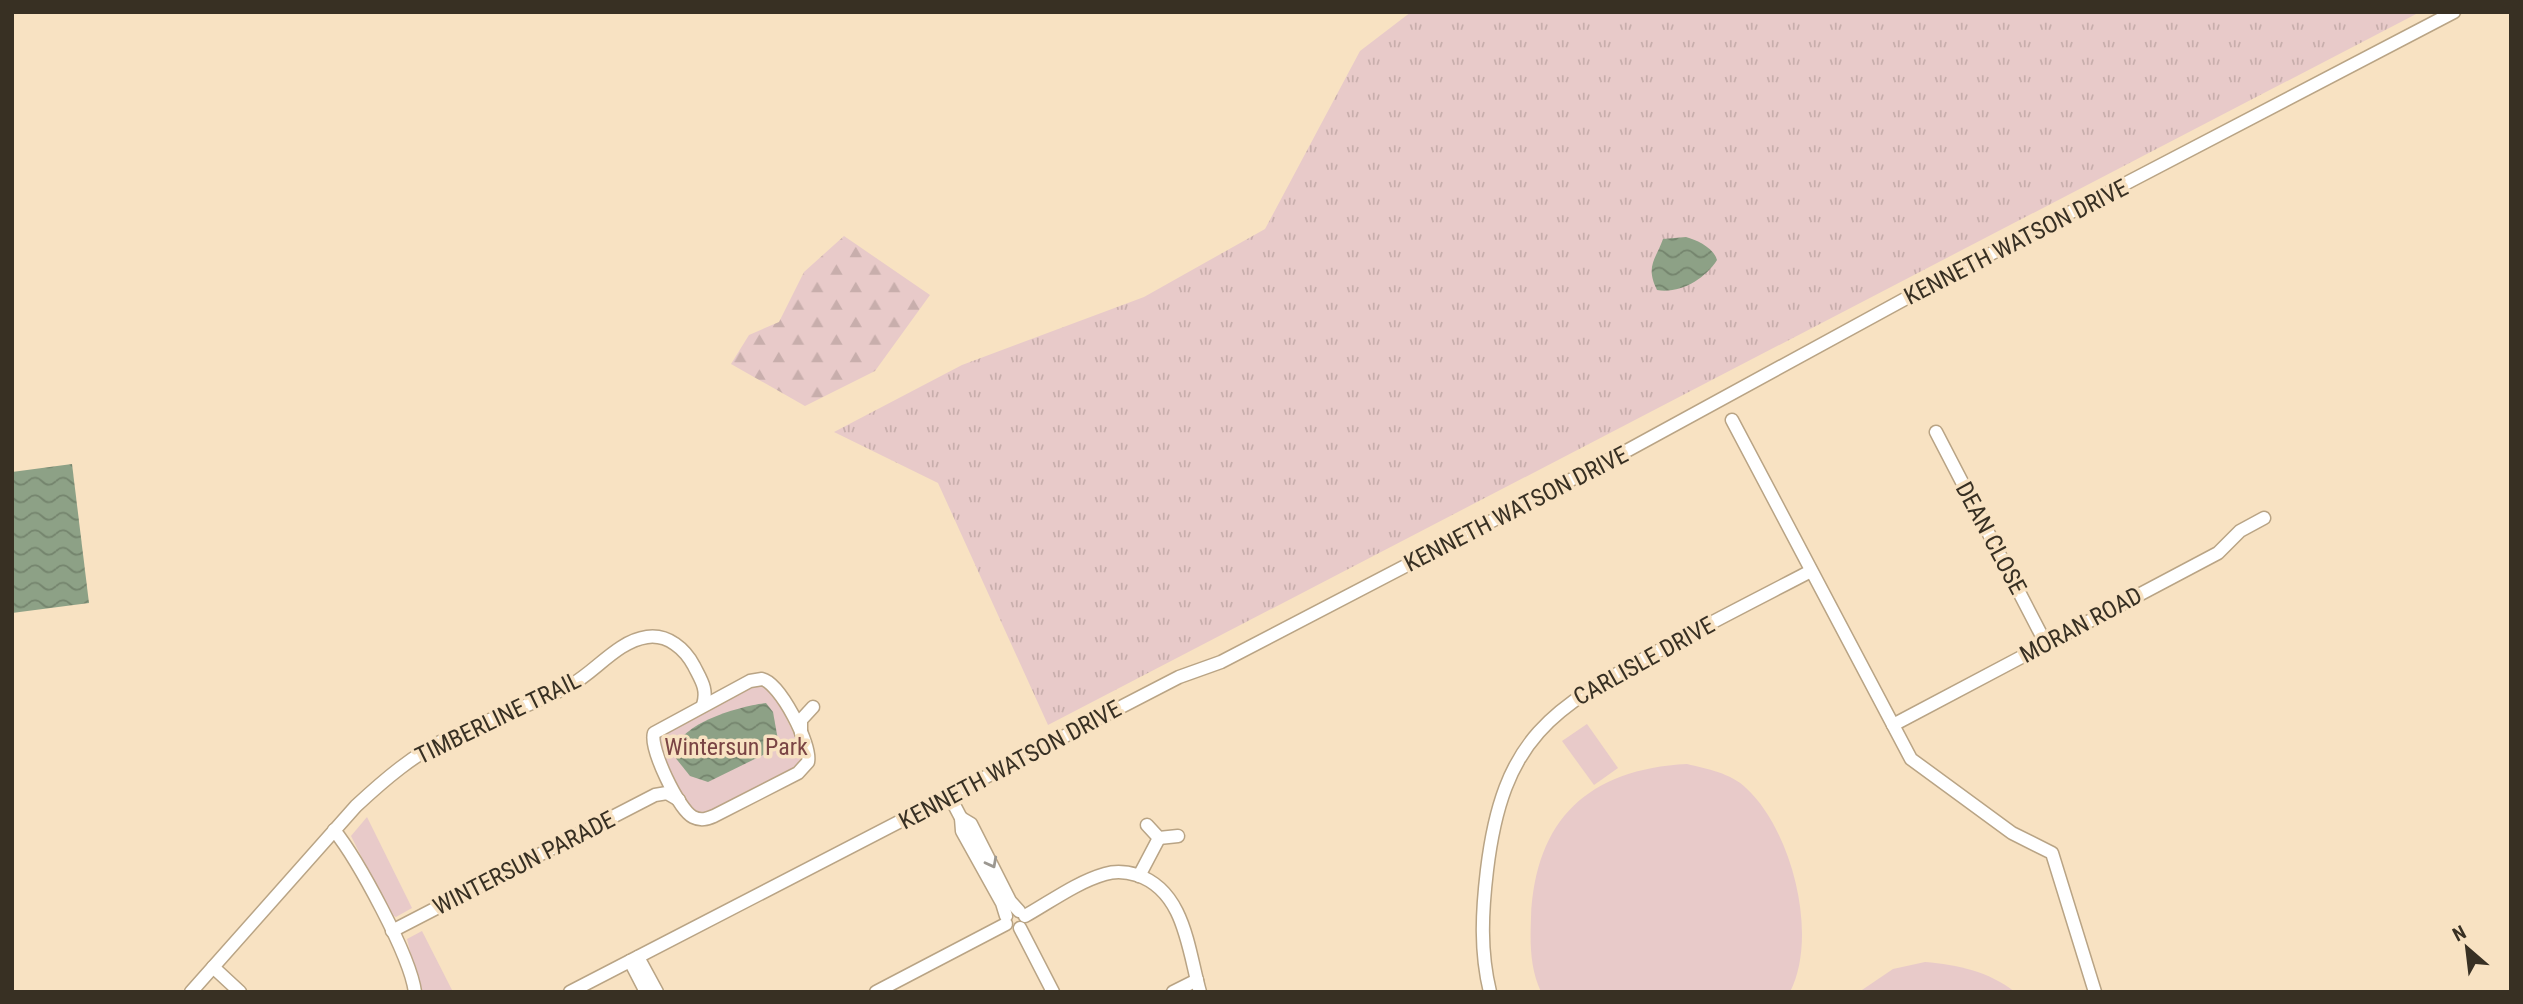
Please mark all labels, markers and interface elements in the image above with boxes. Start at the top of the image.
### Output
street label: KENNETH WATSON DRIVE [1899,173,2133,311]
street label: KENNETH WATSON DRIVE [1399,440,1633,578]
street label: DEAN CLOSE [1950,477,2032,599]
street label: MORAN ROAD [2015,581,2147,669]
street label: CARLISLE DRIVE [1569,611,1719,711]
street label: TIMBERLINE TRAIL [411,666,585,770]
street label: KENNETH WATSON DRIVE [894,695,1126,835]
park label: Wintersun Park [664,733,808,761]
street label: WINTERSUN PARADE [429,805,620,921]
one-way arrow [984,856,997,868]
north arrow [2432,913,2502,983]
text: N [2449,921,2470,946]

